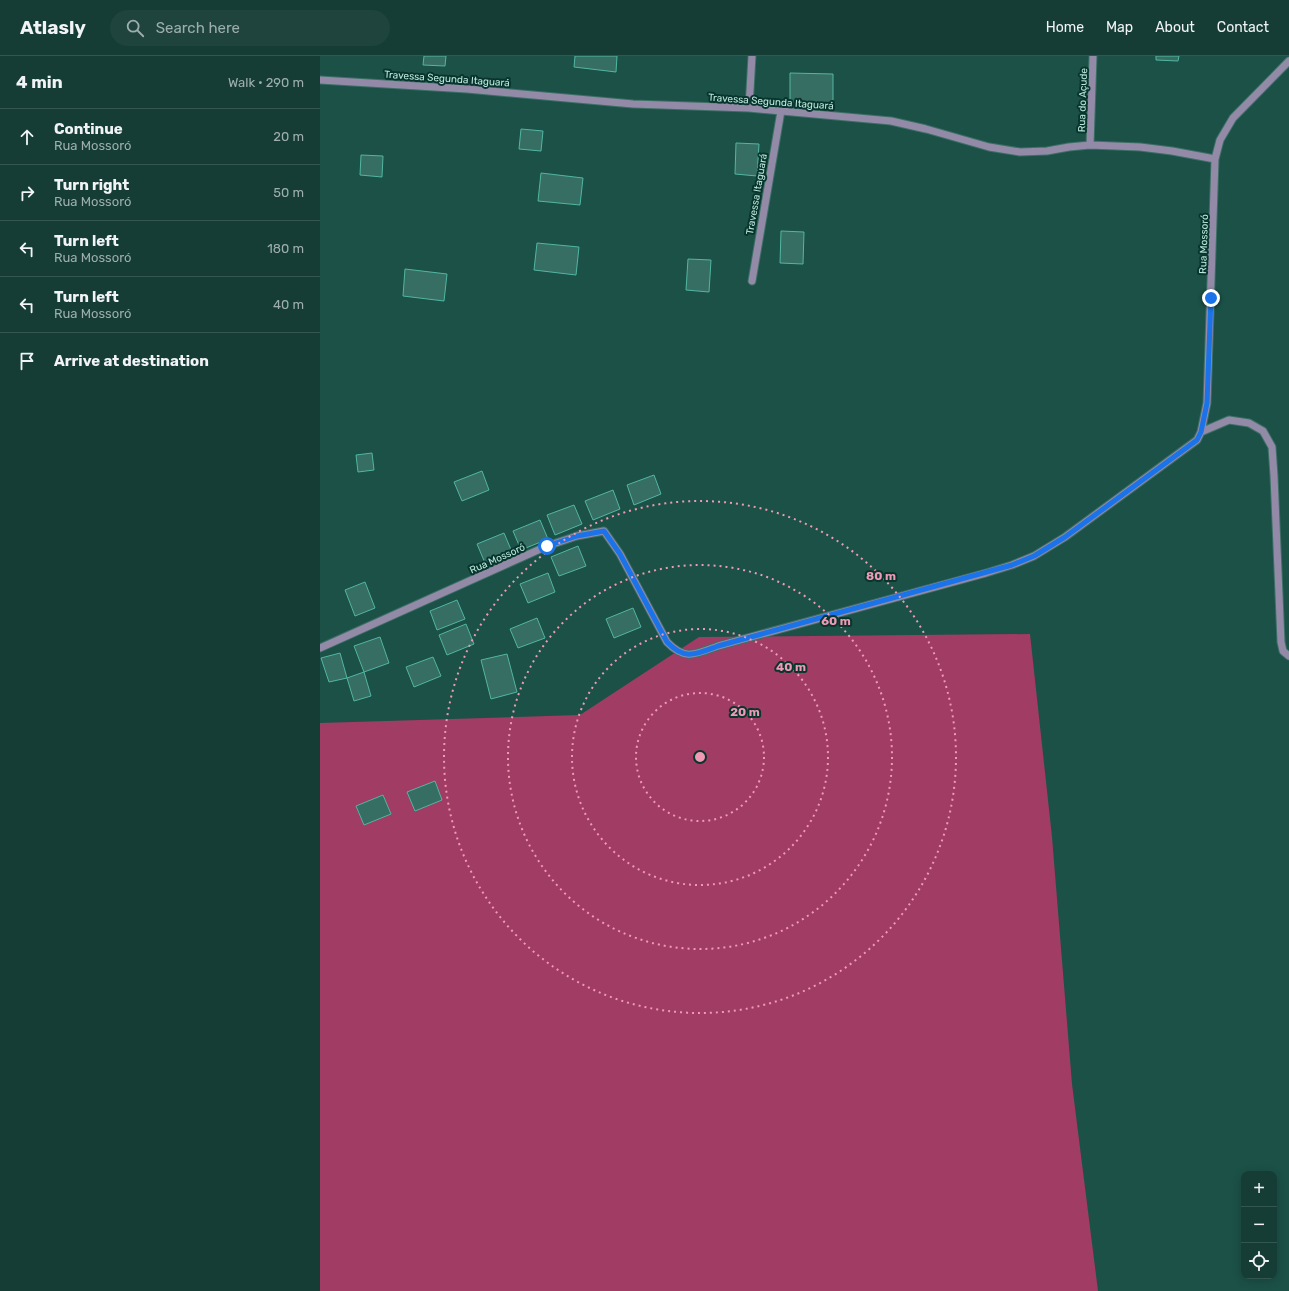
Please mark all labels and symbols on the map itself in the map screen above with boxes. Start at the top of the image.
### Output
street label: Rua do Açude [1076,67,1090,132]
street label: Travessa Segunda Itaguará [384,69,510,89]
street label: Travessa Segunda Itaguará [708,92,834,112]
street label: Travessa Itaguará [744,153,770,236]
street label: Rua Mossoró [1197,214,1211,274]
route end [1202,289,1220,307]
route start [538,537,556,555]
street label: Rua Mossoró [468,541,527,577]
text: 80 m [866,569,896,583]
text: 60 m [821,614,851,628]
text: 40 m [776,660,806,674]
text: 20 m [730,705,760,719]
centre of rings [693,750,707,764]

